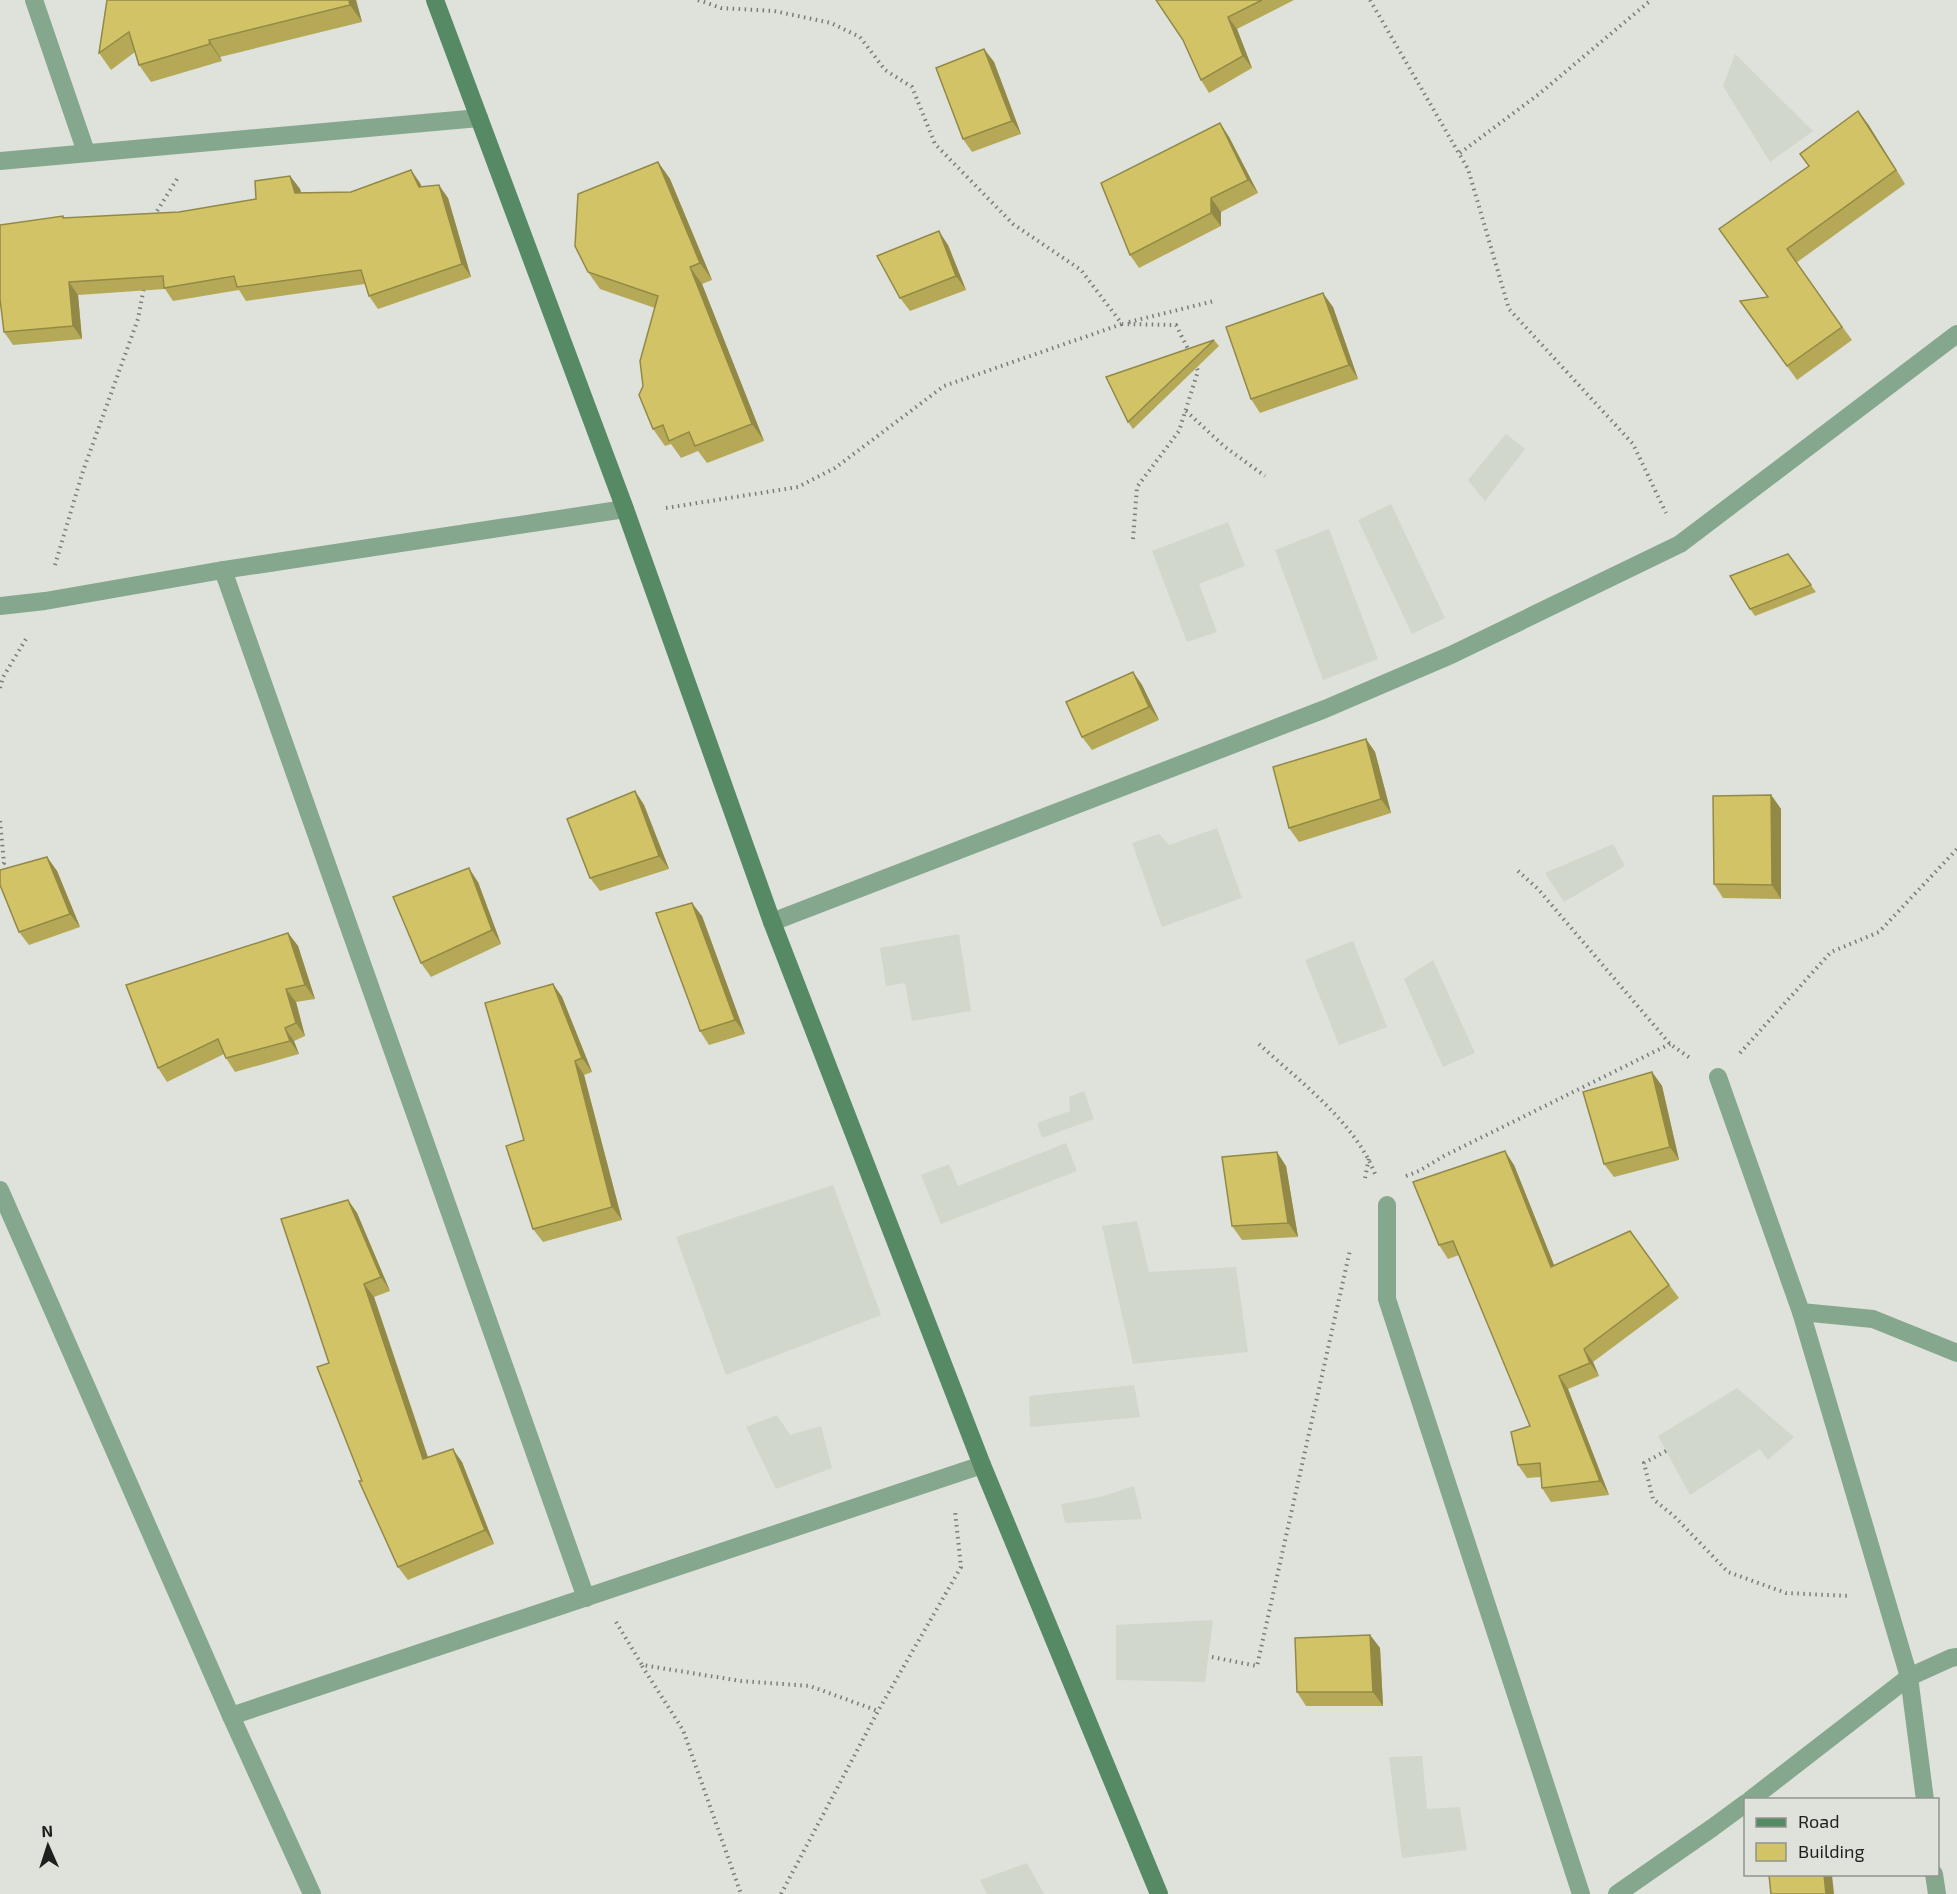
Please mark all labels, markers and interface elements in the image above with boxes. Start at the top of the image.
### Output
legend [1744,1798,1939,1876]
text: Road [1798,1810,1839,1832]
north arrow [18,1816,78,1876]
text: N [41,1821,53,1840]
text: Building [1798,1840,1865,1862]

